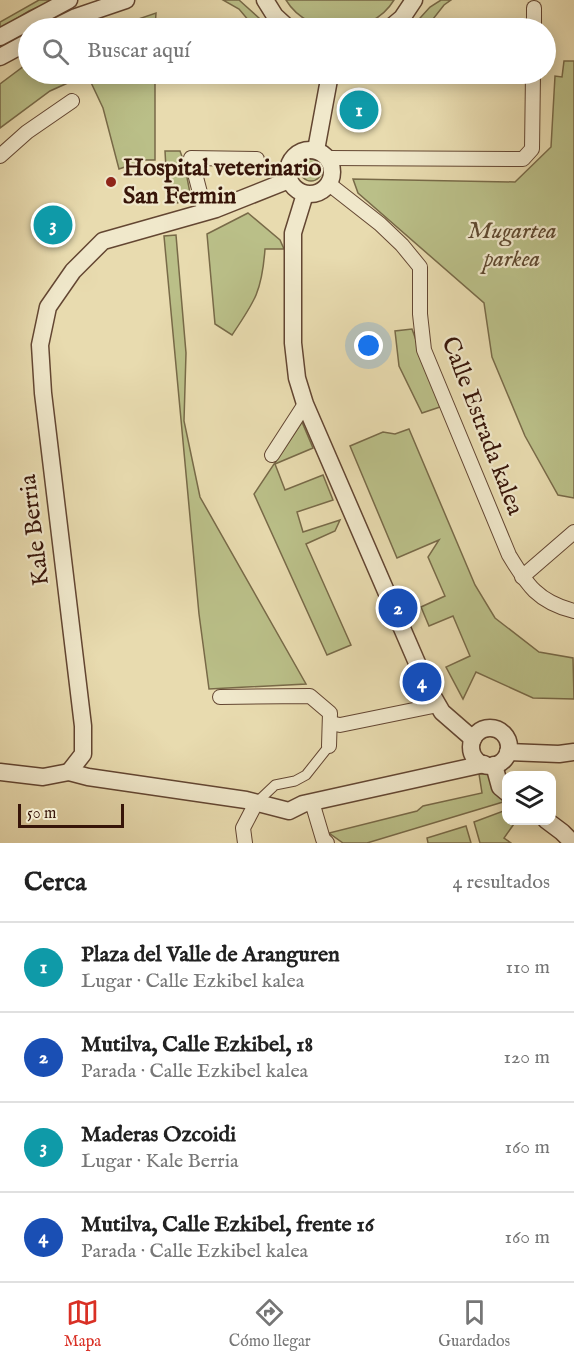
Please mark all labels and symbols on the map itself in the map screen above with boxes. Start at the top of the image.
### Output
pin: 1 [340,88,378,132]
place label: Hospital veterinario San Fermin [123,153,322,212]
marker: Hospital veterinario San Fermin [104,175,118,189]
pin: 3 [34,202,72,248]
park label: Mugartea parkea [467,216,557,275]
your location [354,331,383,360]
street label: Calle Estrada kalea [434,332,531,520]
street label: Kale Berria [13,472,57,587]
pin: 2 [378,586,418,630]
pin: 4 [402,660,442,704]
scale bar [18,801,124,828]

